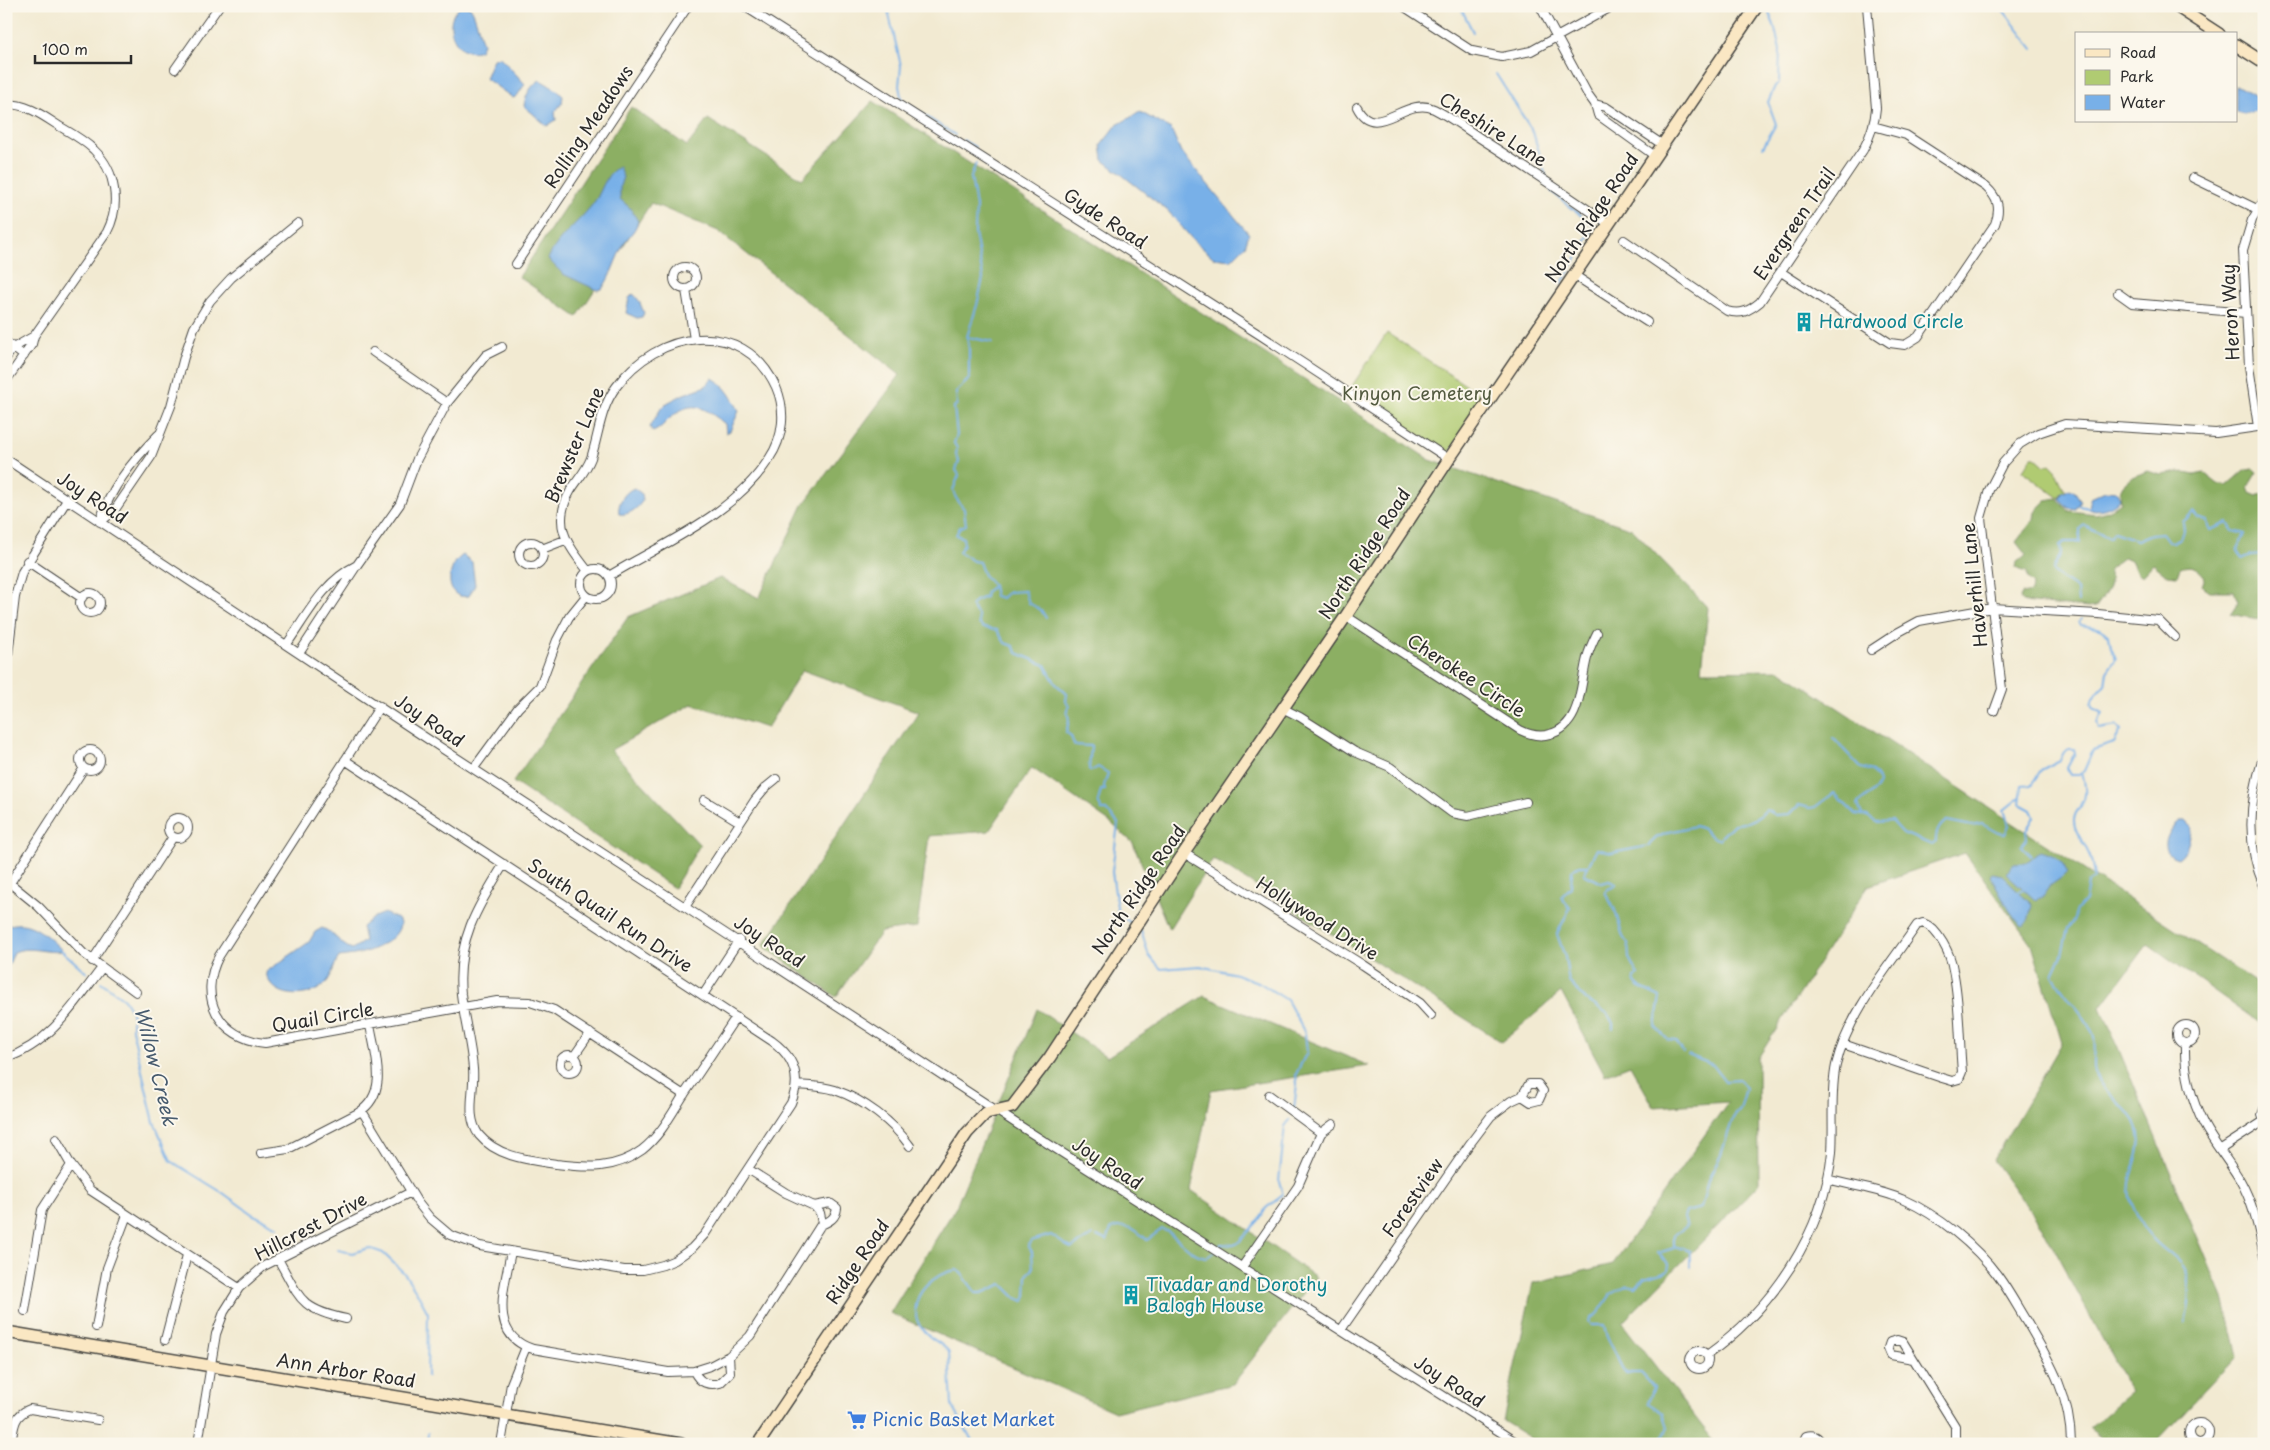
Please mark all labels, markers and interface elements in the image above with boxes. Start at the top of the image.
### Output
scale bar [35,32,131,64]
legend [2075,32,2238,122]
text: 100 m [42,37,88,60]
text: Road [2120,40,2156,63]
street label: Rolling Meadows [536,59,639,193]
text: Park [2120,64,2154,87]
street label: Cheshire Lane [1435,85,1553,173]
text: Water [2120,90,2165,113]
street label: North Ridge Road [1537,147,1644,287]
street label: Evergreen Trail [1746,162,1841,285]
street label: Gyde Road [1059,181,1153,255]
street label: Heron Way [2213,263,2246,361]
place label: Hardwood Circle [1819,307,1964,334]
building icon: Hardwood Circle [1793,311,1815,333]
park label: Kinyon Cemetery [1342,379,1492,406]
street label: Brewster Lane [537,382,610,507]
street label: Joy Road [52,464,133,530]
street label: North Ridge Road [1311,482,1416,624]
street label: Haverhill Lane [1954,522,1993,649]
street label: Cherokee Circle [1402,626,1531,723]
street label: Joy Road [389,686,470,753]
street label: North Ridge Road [1084,819,1191,959]
street label: South Quail Run Drive [523,851,699,978]
street label: Hollywood Drive [1251,869,1384,966]
street label: Joy Road [729,908,810,974]
street label: Quail Circle [270,994,376,1039]
water label: Willow Creek [129,1003,186,1129]
street label: Joy Road [1067,1130,1148,1196]
street label: Forestview [1375,1152,1449,1242]
street label: Hillcrest Drive [249,1185,371,1267]
street label: Ridge Road [818,1213,895,1309]
place label: Tivadar and Dorothy Balogh House [1146,1270,1327,1318]
building icon: Tivadar and Dorothy Balogh House [1120,1284,1142,1306]
street label: Ann Arbor Road [275,1345,418,1394]
street label: Joy Road [1409,1348,1490,1414]
place label: Picnic Basket Market [872,1405,1055,1432]
supermarket icon: Picnic Basket Market [846,1409,868,1431]

